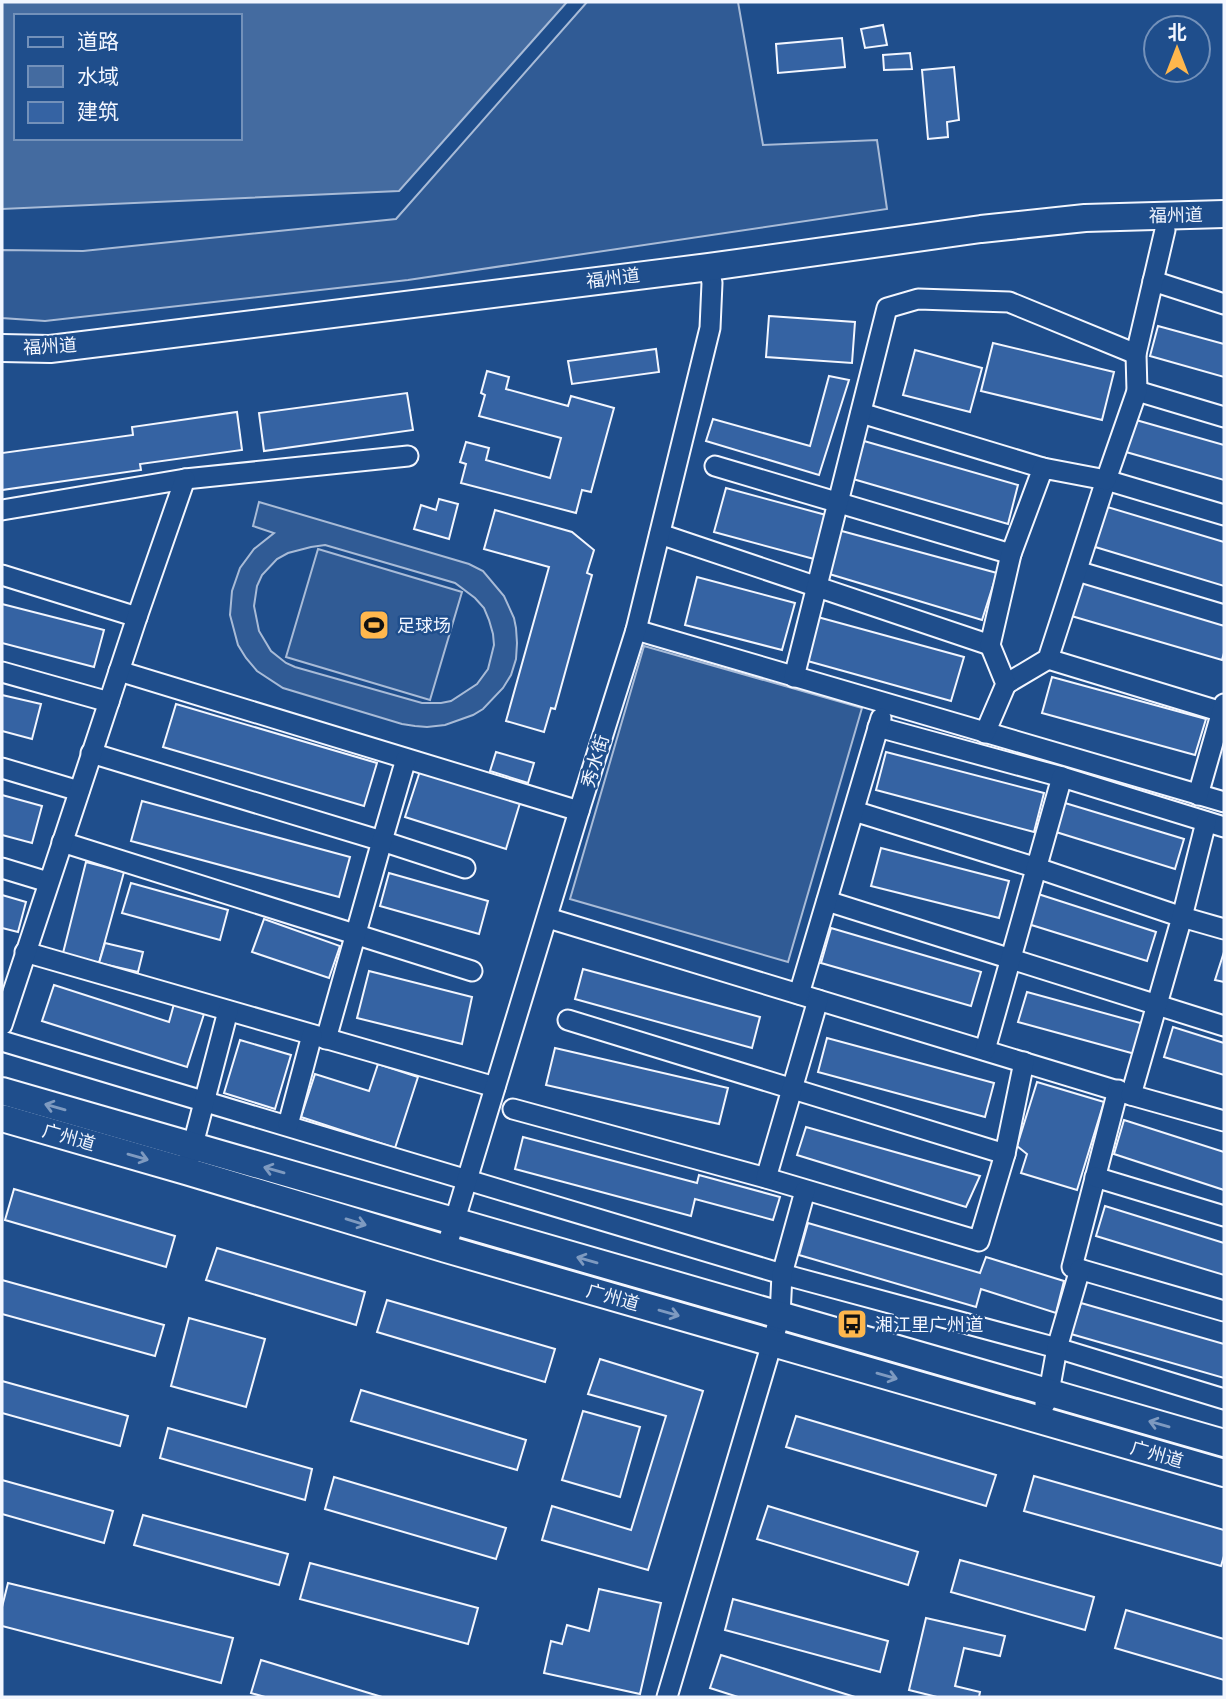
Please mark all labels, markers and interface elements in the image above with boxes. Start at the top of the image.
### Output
legend [14,14,242,140]
north arrow [1142,14,1212,84]
text: 北 [1167,21,1187,44]
text: 道路 [77,30,119,54]
text: 水域 [77,65,119,89]
text: 建筑 [77,100,119,124]
street label: 福州道 [1149,204,1203,226]
street label: 福州道 [585,264,641,292]
street label: 福州道 [22,334,78,358]
sports icon: 足球场 [357,608,391,642]
place label: 足球场 [397,615,451,636]
street label: 秀水街 [577,732,613,790]
one-way arrow [45,1100,67,1113]
street label: 广州道 [40,1119,98,1155]
one-way arrow [126,1151,149,1164]
one-way arrow [263,1162,285,1175]
one-way arrow [345,1217,367,1230]
one-way arrow [576,1253,599,1266]
street label: 广州道 [584,1279,642,1315]
one-way arrow [657,1307,679,1320]
bus stop icon: 湘江里广州道 [835,1307,869,1341]
place label: 湘江里广州道 [875,1314,983,1335]
one-way arrow [876,1370,898,1383]
one-way arrow [1148,1417,1170,1430]
street label: 广州道 [1128,1436,1186,1472]

